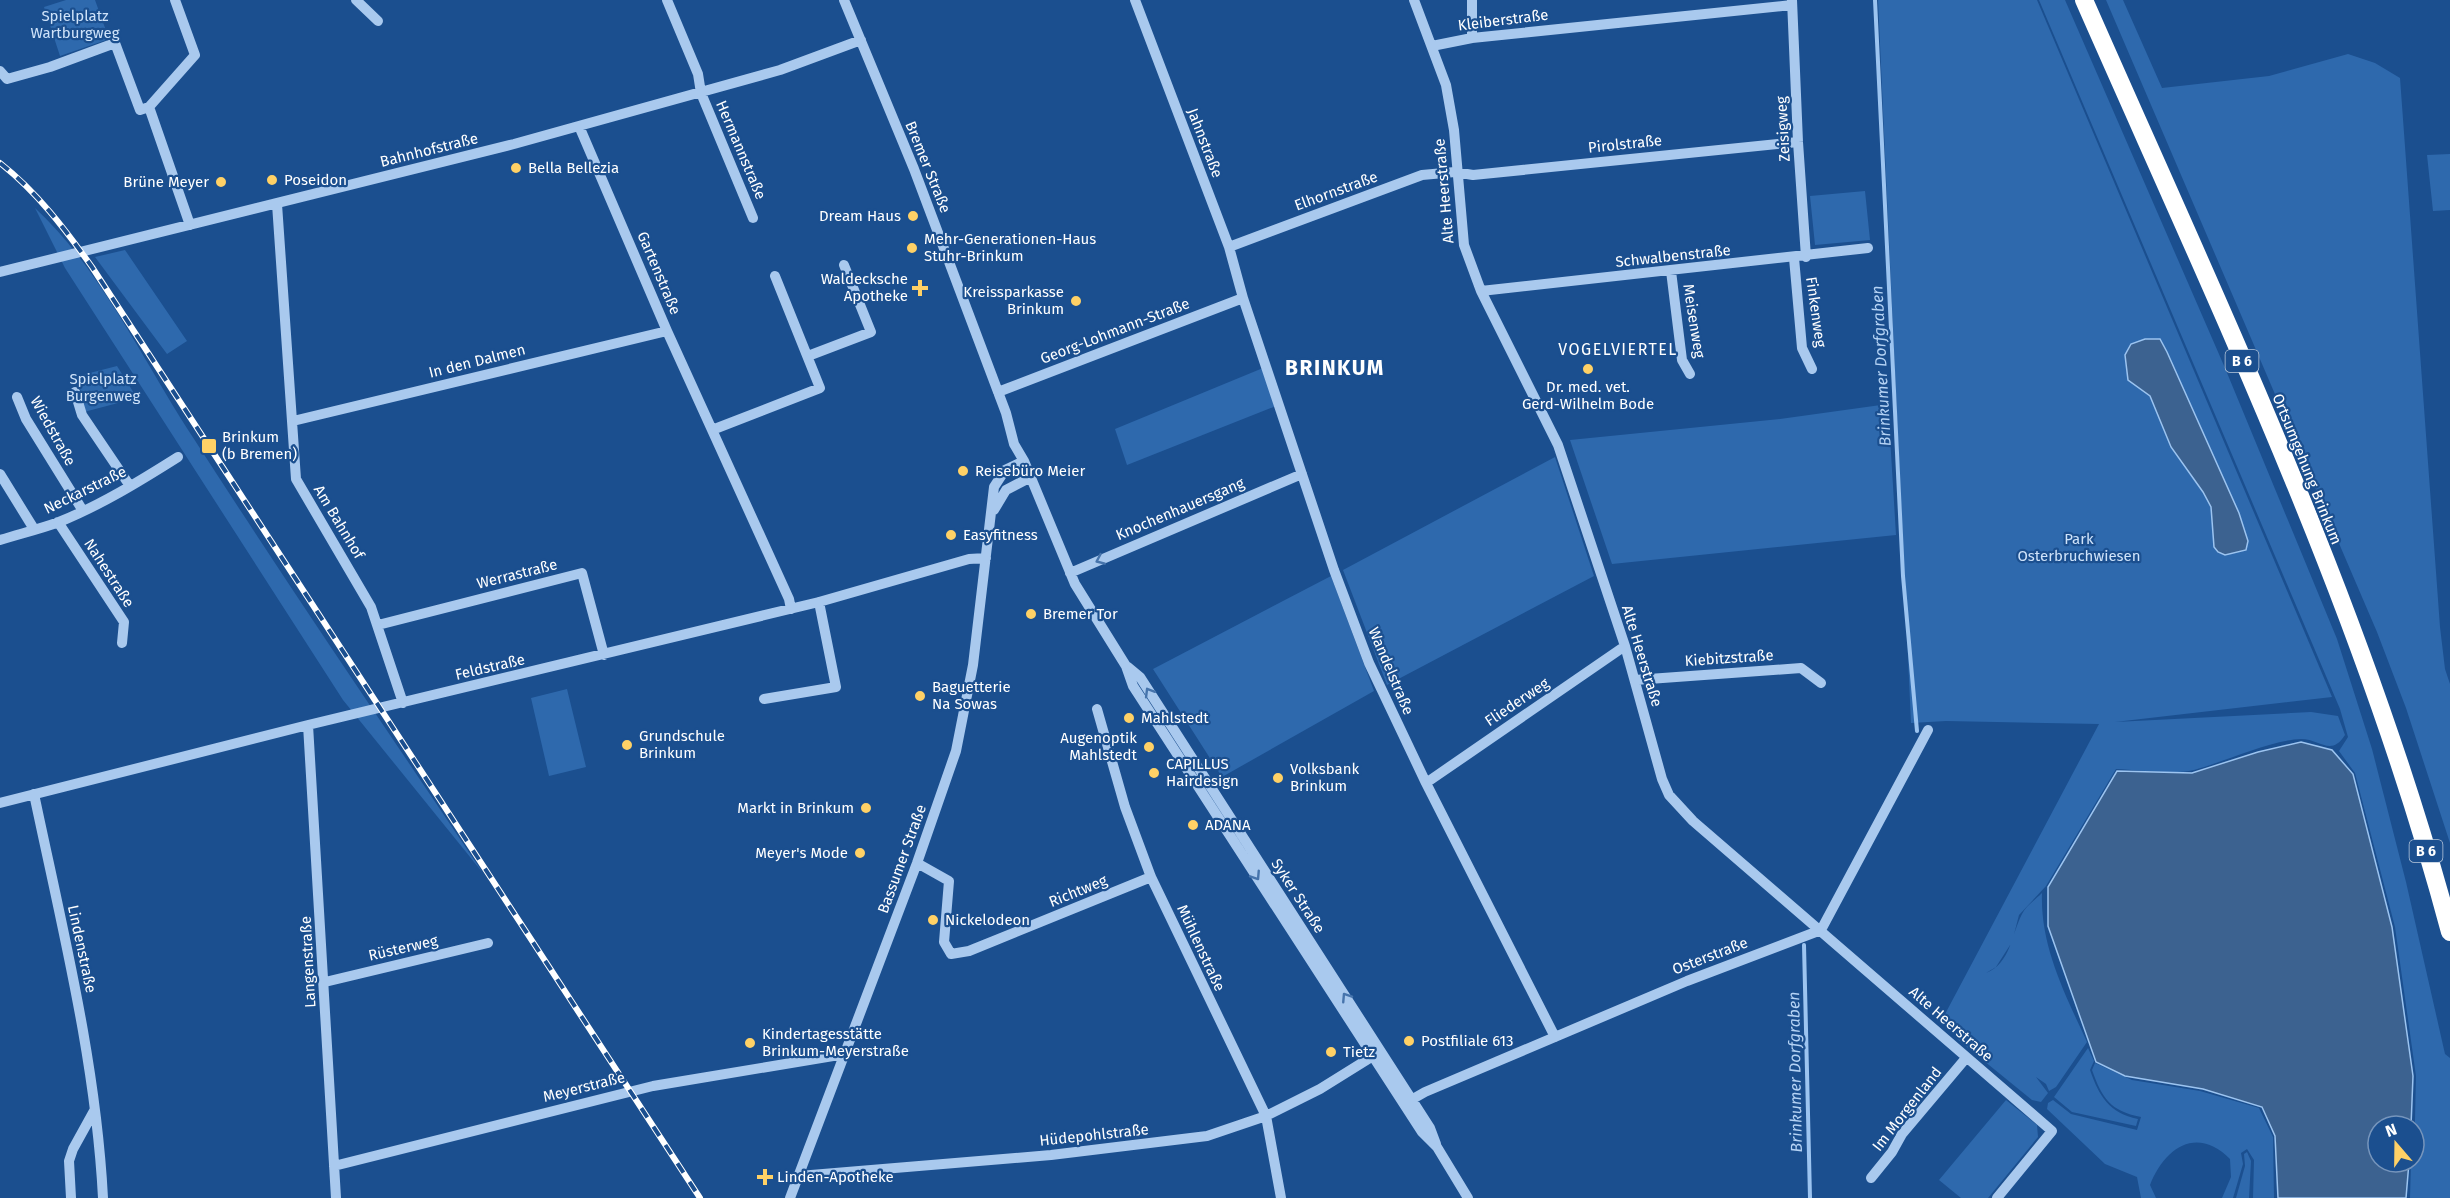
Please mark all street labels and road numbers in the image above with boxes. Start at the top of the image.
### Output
street label: Kleiberstraße [1457,6,1549,34]
street label: Zeisigweg [1772,96,1794,162]
street label: Hermannstraße [712,98,770,202]
street label: Jahnstraße [1183,106,1227,180]
street label: Bremer Straße [901,118,955,216]
street label: Bahnhofstraße [378,129,480,171]
street label: Pirolstraße [1587,131,1663,157]
street label: Alte Heerstraße [1430,138,1458,244]
street label: Elhornstraße [1292,168,1380,214]
street label: Gartenstraße [633,229,685,317]
street label: Schwalbenstraße [1614,241,1732,271]
street label: Finkenweg [1802,276,1830,349]
street label: Meisenweg [1679,283,1709,360]
street label: Georg-Lohmann-Straße [1038,294,1192,368]
street label: In den Dalmen [427,340,527,382]
road number: B 6 [2226,350,2258,372]
street label: Ortsumgehung Brinkum [2268,391,2346,547]
street label: Wiedstraße [27,393,79,469]
street label: Neckarstraße [41,462,129,518]
street label: Knochenhauersgang [1113,474,1247,544]
street label: Am Bahnhof [310,482,369,563]
street label: Nahestraße [80,535,138,611]
street label: Werrastraße [475,555,559,593]
street label: Alte Heerstraße [1618,603,1666,709]
street label: Wandelstraße [1364,625,1418,717]
street label: Kiebitzstraße [1684,646,1774,670]
street label: Feldstraße [453,650,527,684]
street label: Fliederweg [1481,674,1553,730]
street label: Bassumer Straße [874,802,930,916]
road number: B 6 [2410,840,2442,862]
street label: Syker Straße [1267,855,1329,937]
street label: Richtweg [1046,871,1110,911]
street label: Mühlenstraße [1173,902,1229,994]
street label: Lindenstraße [64,903,100,995]
street label: Langenstraße [297,916,319,1008]
street label: Rüsterweg [367,931,440,965]
street label: Osterstraße [1670,933,1750,979]
street label: Alte Heerstraße [1905,983,1997,1065]
street label: Im Morgenland [1868,1063,1946,1155]
street label: Meyerstraße [541,1068,627,1106]
street label: Hüdepohlstraße [1038,1120,1150,1150]

